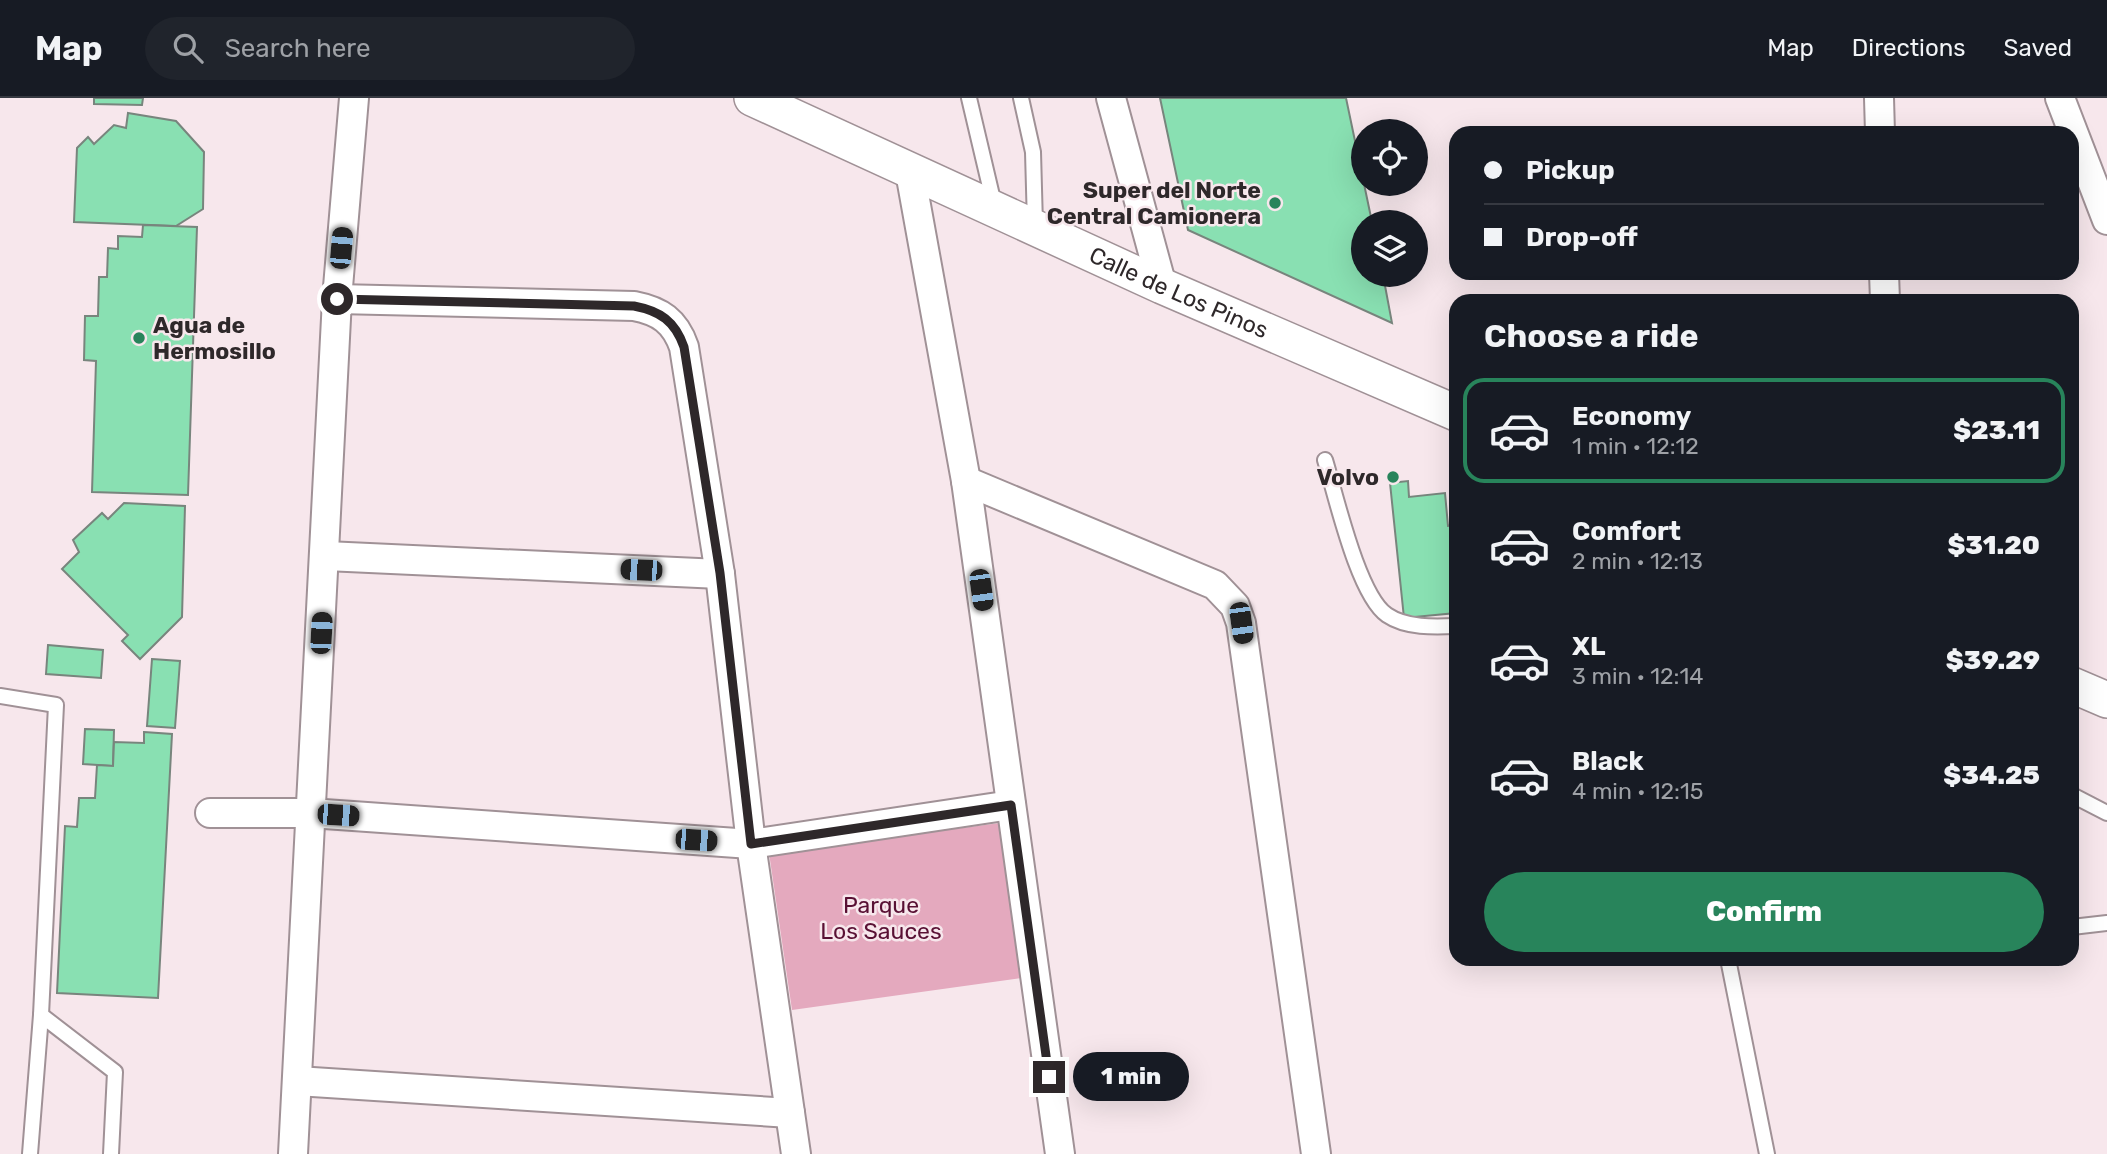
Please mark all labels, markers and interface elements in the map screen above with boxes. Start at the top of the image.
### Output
search box [145,17,635,80]
text: Map [35,29,103,68]
icon: search [169,29,207,67]
text: Search here [225,33,370,64]
text: Map [1767,34,1814,62]
text: Directions [1852,34,1965,62]
text: Saved [2003,34,2072,62]
map controls [1351,119,1428,287]
button: locate [1351,119,1428,196]
text: Pickup [1526,155,1615,186]
place label: Super del Norte Central Camionera [1047,176,1261,230]
marker: Super del Norte Central Camionera [1267,195,1283,211]
button: layers [1351,210,1428,287]
text: Drop-off [1526,222,1638,253]
car [329,226,354,270]
street label: Calle de Los Pinos [1085,241,1272,344]
route start [321,283,353,315]
place label: Agua de Hermosillo [153,311,276,365]
text: Choose a ride [1484,317,1698,355]
marker: Agua de Hermosillo [131,330,147,346]
icon: car [1488,399,1551,462]
text: Economy [1572,401,1691,432]
text: $23.11 [1953,415,2040,446]
text: 1 min · 12:12 [1572,432,1699,460]
place label: Volvo [1316,463,1379,491]
marker: Volvo [1385,469,1401,485]
icon: car [1488,514,1551,577]
text: Comfort [1572,516,1681,547]
text: $31.20 [1947,530,2040,561]
text: 2 min · 12:13 [1572,547,1703,575]
car [620,559,663,581]
car [968,568,995,612]
car [1228,601,1255,645]
car [310,611,333,655]
icon: car [1488,629,1551,692]
text: XL [1572,631,1605,662]
text: $39.29 [1946,645,2040,676]
text: 3 min · 12:14 [1572,662,1704,690]
icon: car [1488,744,1551,807]
text: Black [1572,746,1644,777]
text: $34.25 [1943,760,2040,791]
text: 4 min · 12:15 [1572,777,1703,805]
car [317,803,360,827]
car [675,828,718,852]
button: Confirm [1484,872,2044,952]
park label: Parque Los Sauces [820,891,942,945]
callout: 1 min [1074,1052,1189,1102]
route end [1033,1061,1065,1093]
text: 1 min [1101,1062,1161,1090]

